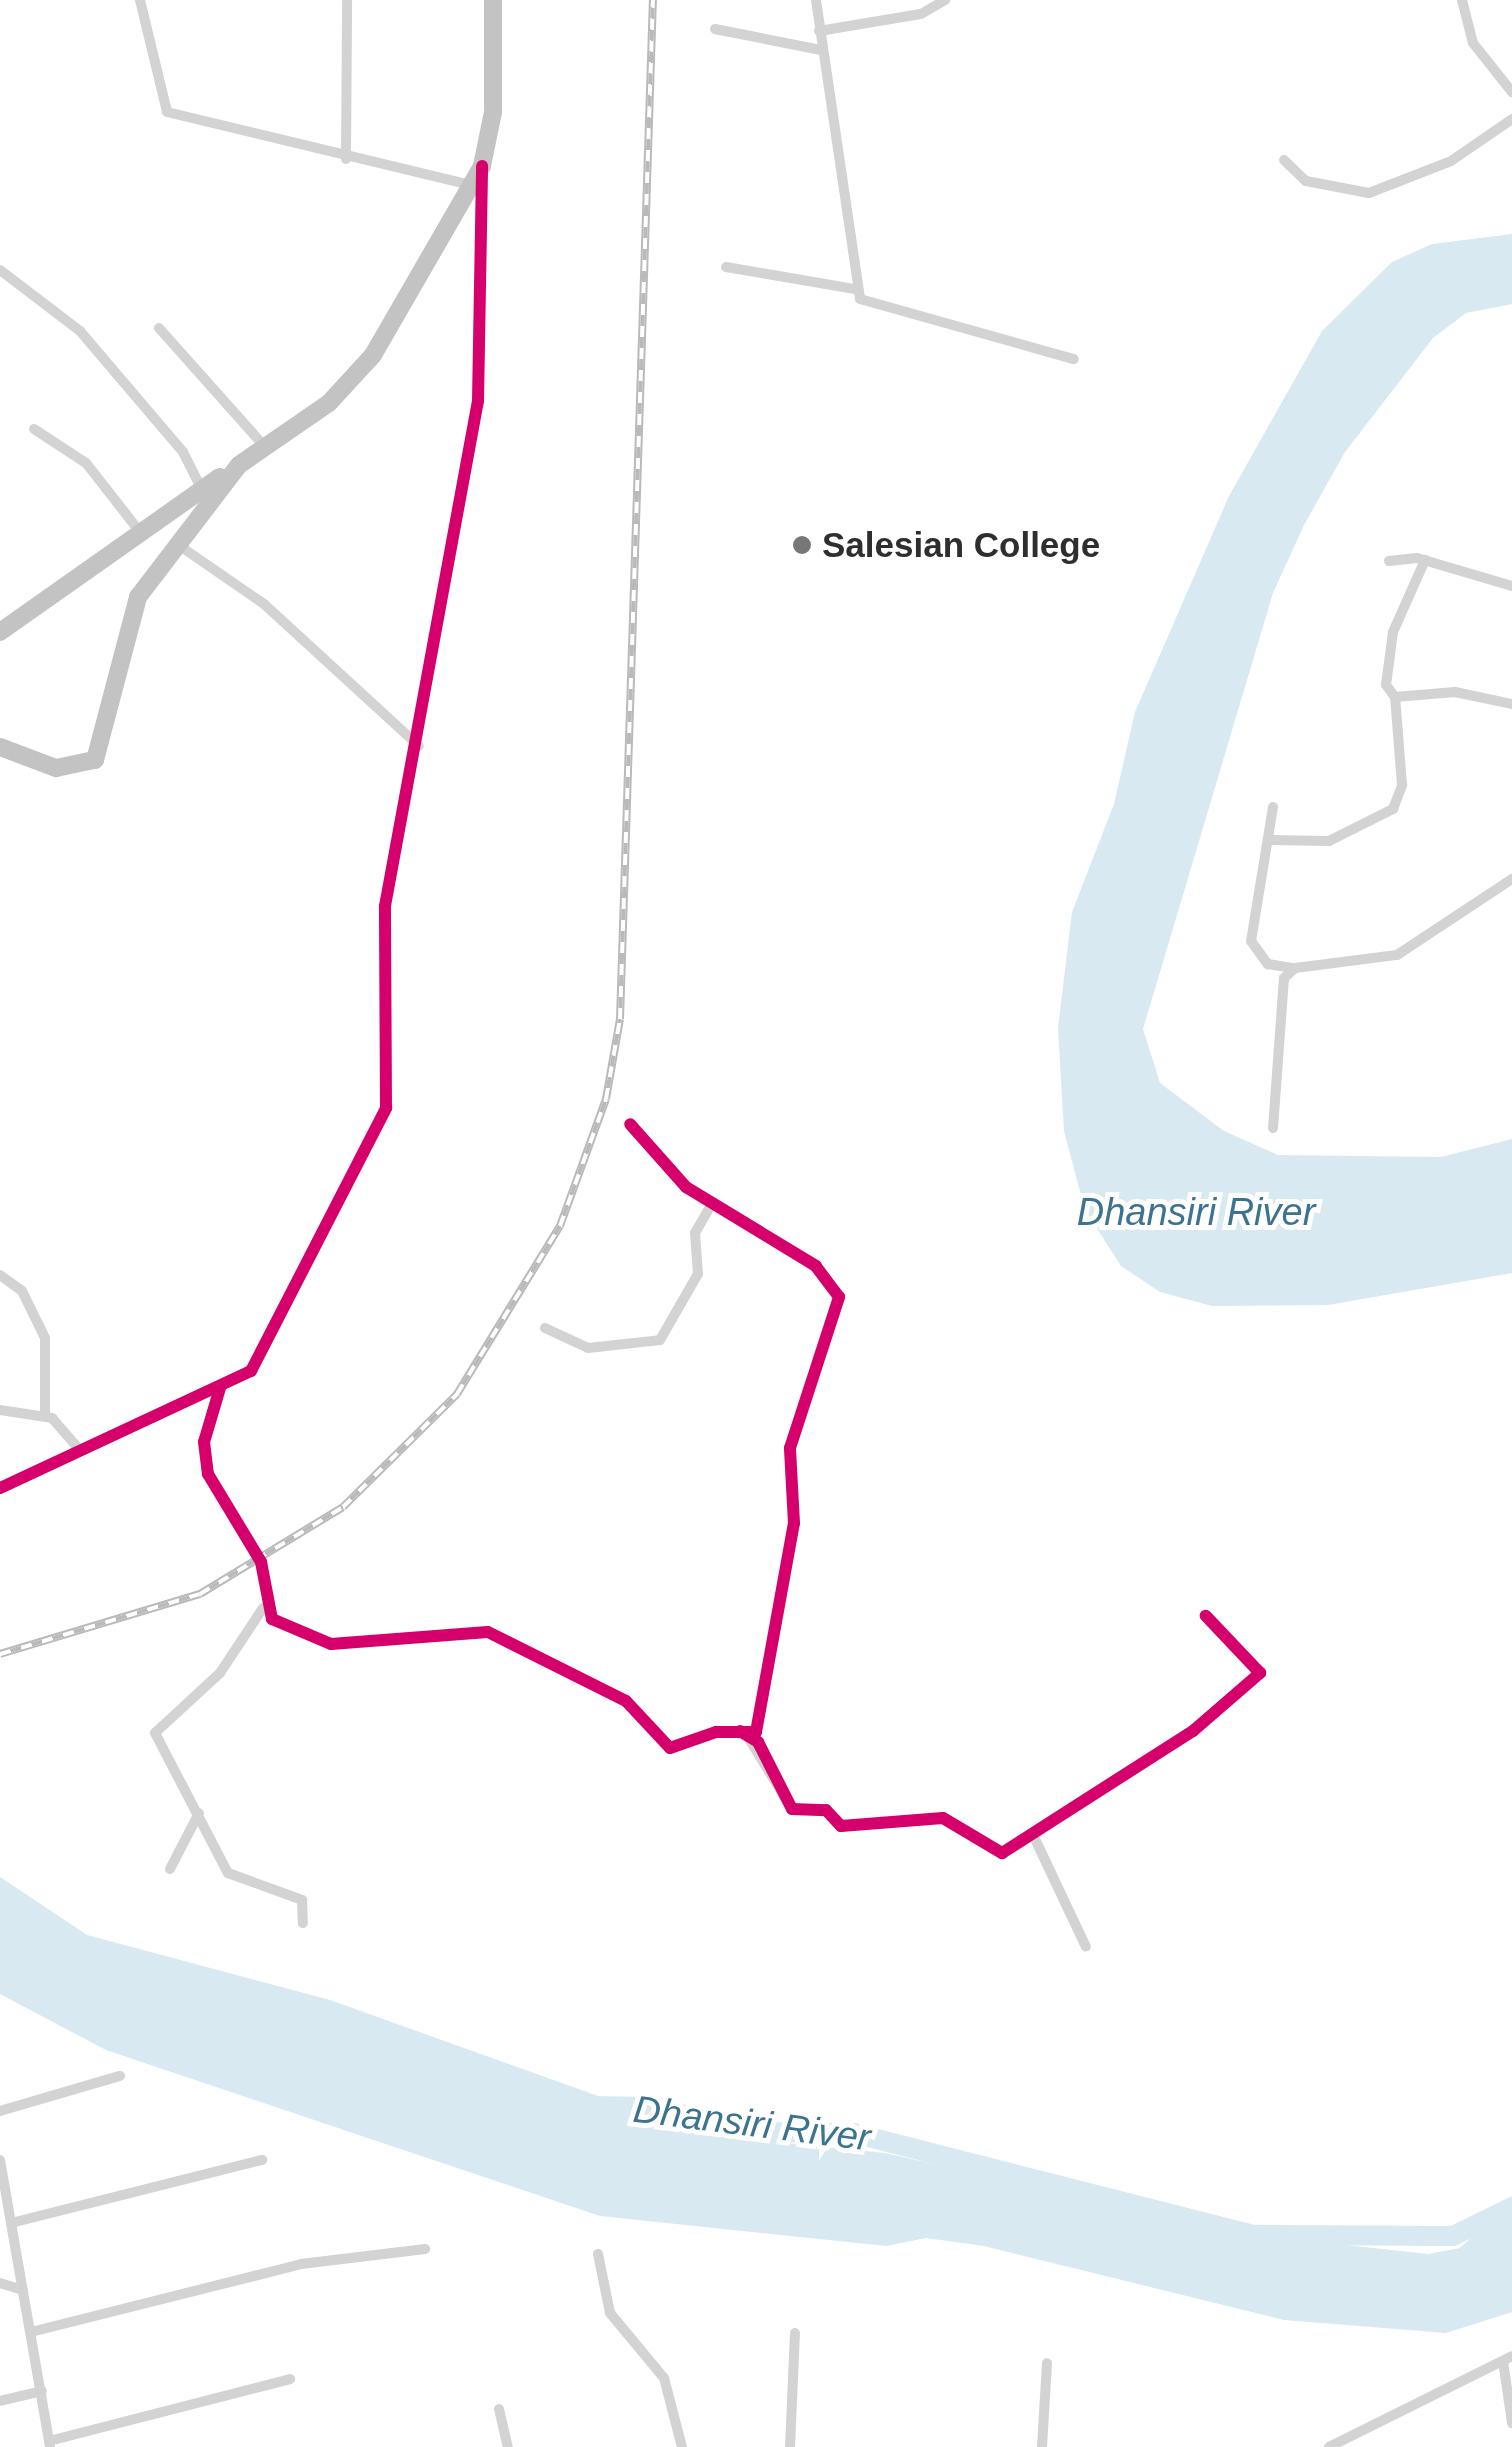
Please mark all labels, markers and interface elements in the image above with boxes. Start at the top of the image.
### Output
place label: Salesian College [822,524,1100,566]
marker: Salesian College [791,534,813,556]
water label: Dhansiri River [1077,1190,1315,1236]
water label: Dhansiri River [631,2087,873,2161]

